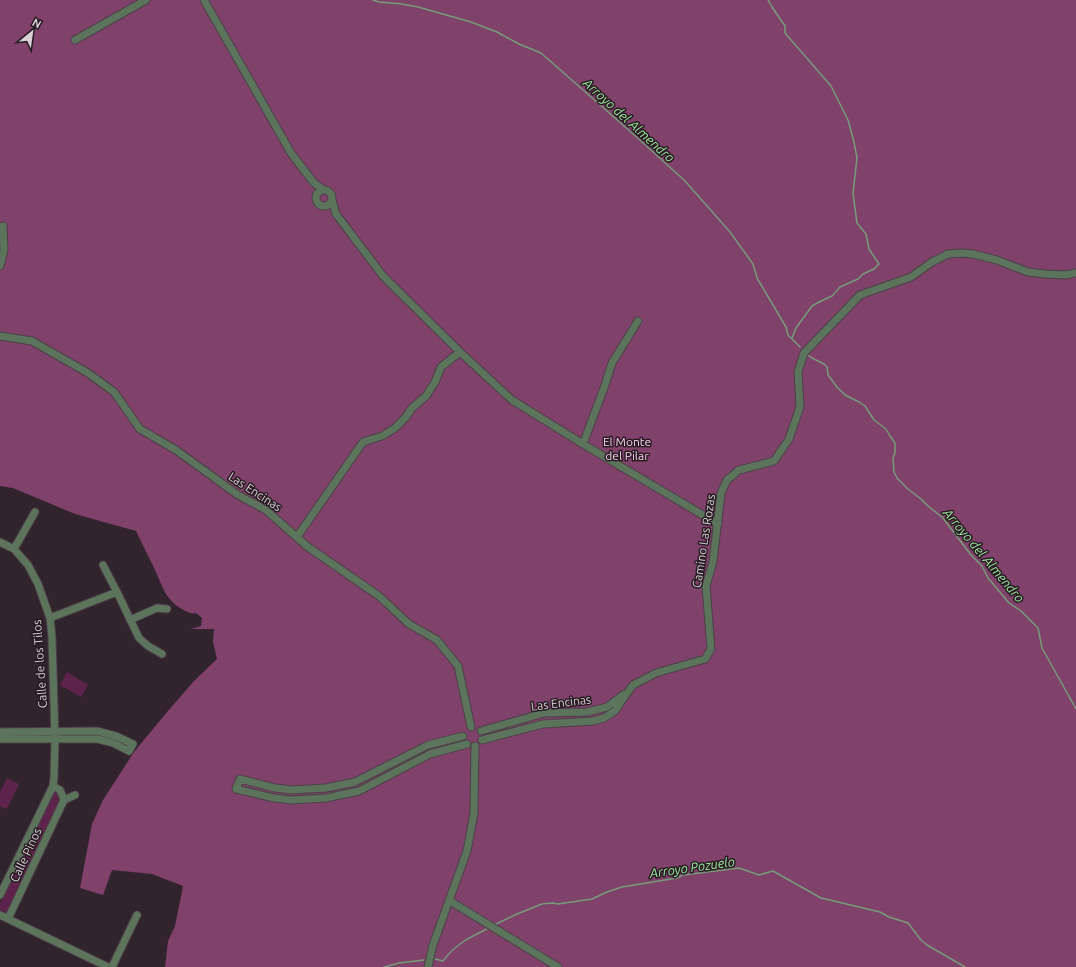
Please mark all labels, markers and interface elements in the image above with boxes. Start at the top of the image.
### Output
north arrow [12,12,52,52]
text: N [30,16,43,30]
water label: Arroyo del Almendro [580,75,677,165]
park label: El Monte del Pilar [603,435,651,462]
street label: Las Encinas [226,470,284,514]
street label: Camino Las Rozas [690,493,717,589]
water label: Arroyo del Almendro [940,505,1027,605]
street label: Calle de los Tilos [30,619,49,709]
street label: Las Encinas [530,692,592,713]
street label: Calle Pinos [7,826,44,884]
water label: Arroyo Pozuelo [647,854,736,880]

